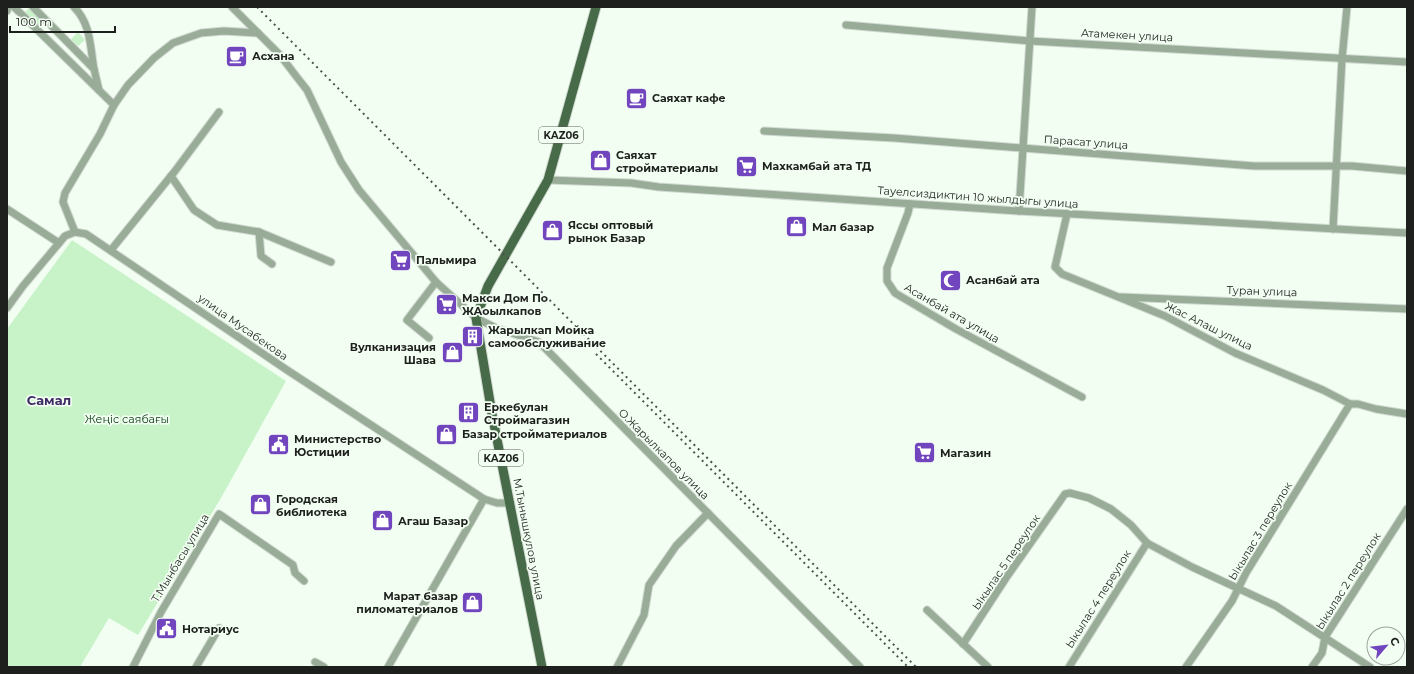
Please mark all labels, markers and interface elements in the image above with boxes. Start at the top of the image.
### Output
scale bar [10,8,115,34]
text: 100 m [16,14,52,29]
street label: Атамекен улица [1080,26,1174,44]
cafe icon: Асхана [224,43,250,69]
place label: Асхана [252,49,294,63]
cafe icon: Саяхат кафе [623,85,649,111]
place label: Саяхат кафе [652,91,726,105]
road number: KАZ06 [539,127,583,143]
street label: Парасат улица [1043,132,1129,152]
shop icon: Саяхат стройматериалы [588,148,614,174]
place label: Саяхат стройматериалы [616,148,718,175]
supermarket icon: Махкамбай ата ТД [734,153,760,179]
place label: Махкамбай ата ТД [762,159,871,173]
street label: Тауелсиздиктин 10 жылдыгы улица [877,183,1079,211]
shop icon: Мал базар [783,214,809,240]
shop icon: Яссы оптовый рынок Базар [540,218,566,244]
place label: Яссы оптовый рынок Базар [568,218,653,245]
place label: Мал базар [812,220,874,234]
supermarket icon: Пальмира [387,247,413,273]
place label: Пальмира [416,253,477,267]
mosque icon: Асанбай ата [937,267,963,293]
place label: Асанбай ата [966,273,1040,287]
street label: Асанбай ата улица [902,280,1002,346]
street label: Туран улица [1226,283,1298,299]
street label: улица Мусабекова [194,290,291,363]
supermarket icon: Макси Дом По ЖАоылкапов [433,291,459,317]
place label: Макси Дом По ЖАоылкапов [462,291,548,318]
street label: Жас Алаш улица [1163,299,1255,353]
building icon: Жарылкап Мойка самообслуживание [459,323,485,349]
place label: Жарылкап Мойка самообслуживание [488,323,606,350]
place label: Вулканизация Шава [350,340,436,367]
shop icon: Вулканизация Шава [439,340,465,366]
district label: Самал [27,392,71,408]
building icon: Еркебулан Строймагазин [455,400,481,426]
place label: Еркебулан Строймагазин [484,400,570,427]
street label: О.Жарылкапов улица [616,406,712,502]
park label: Жеңіс саябағы [85,412,169,426]
shop icon: Базар стройматериалов [434,421,460,447]
place label: Базар стройматериалов [462,427,607,441]
public building icon: Министерство Юстиции [266,432,292,458]
place label: Министерство Юстиции [294,432,381,459]
supermarket icon: Магазин [911,440,937,466]
place label: Магазин [940,446,991,460]
road number: KАZ06 [479,450,523,466]
street label: М.Тынышкулов улица [510,477,548,601]
street label: Ыкылас 3 переулок [1225,479,1295,583]
shop icon: Городская библиотека [248,492,274,518]
place label: Городская библиотека [276,492,347,519]
shop icon: Агаш Базар [369,508,395,534]
street label: Т.Мынбасы улица [148,511,212,605]
street label: Ыкылас 5 переулок [969,511,1043,612]
place label: Агаш Базар [398,514,468,528]
street label: Ыкылас 2 переулок [1312,529,1384,632]
street label: Ыкылас 4 переулок [1062,547,1134,651]
place label: Марат базар пиломатериалов [356,589,458,616]
shop icon: Марат базар пиломатериалов [460,589,486,615]
public building icon: Нотариус [153,616,179,642]
place label: Нотариус [182,622,240,636]
north arrow [1366,626,1406,666]
text: С [1387,634,1403,648]

